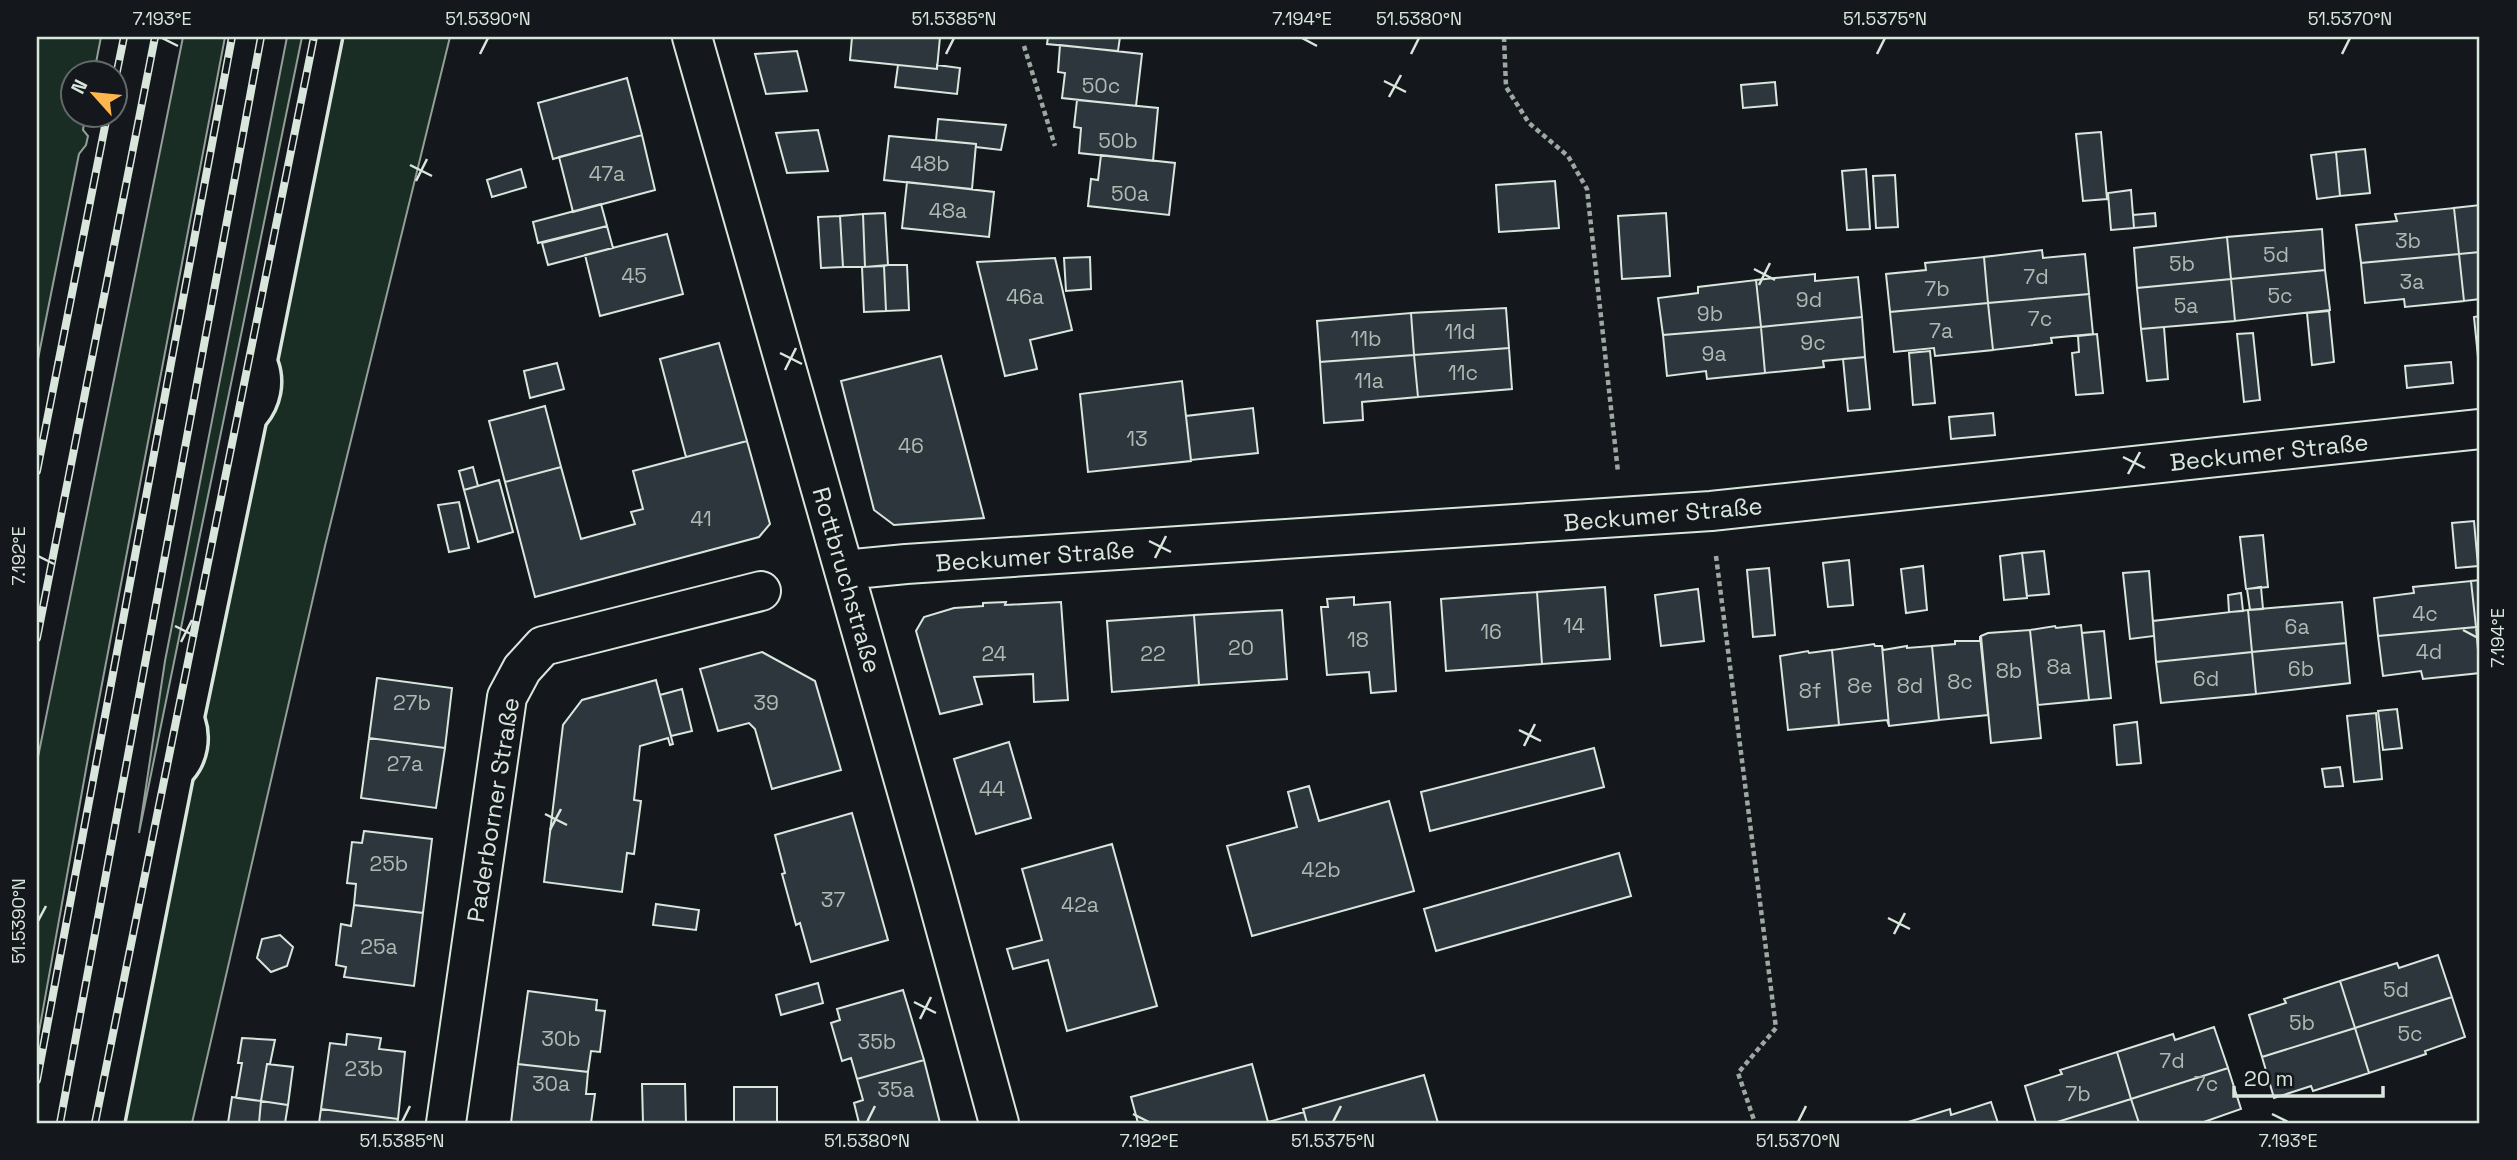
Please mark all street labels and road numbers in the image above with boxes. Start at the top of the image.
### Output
street label: Beckumer Straße [2168,426,2370,478]
street label: Rottbruchstraße [806,483,888,677]
street label: Beckumer Straße [1562,490,1764,538]
street label: Beckumer Straße [934,534,1136,578]
street label: Paderborner Straße [460,695,526,925]

